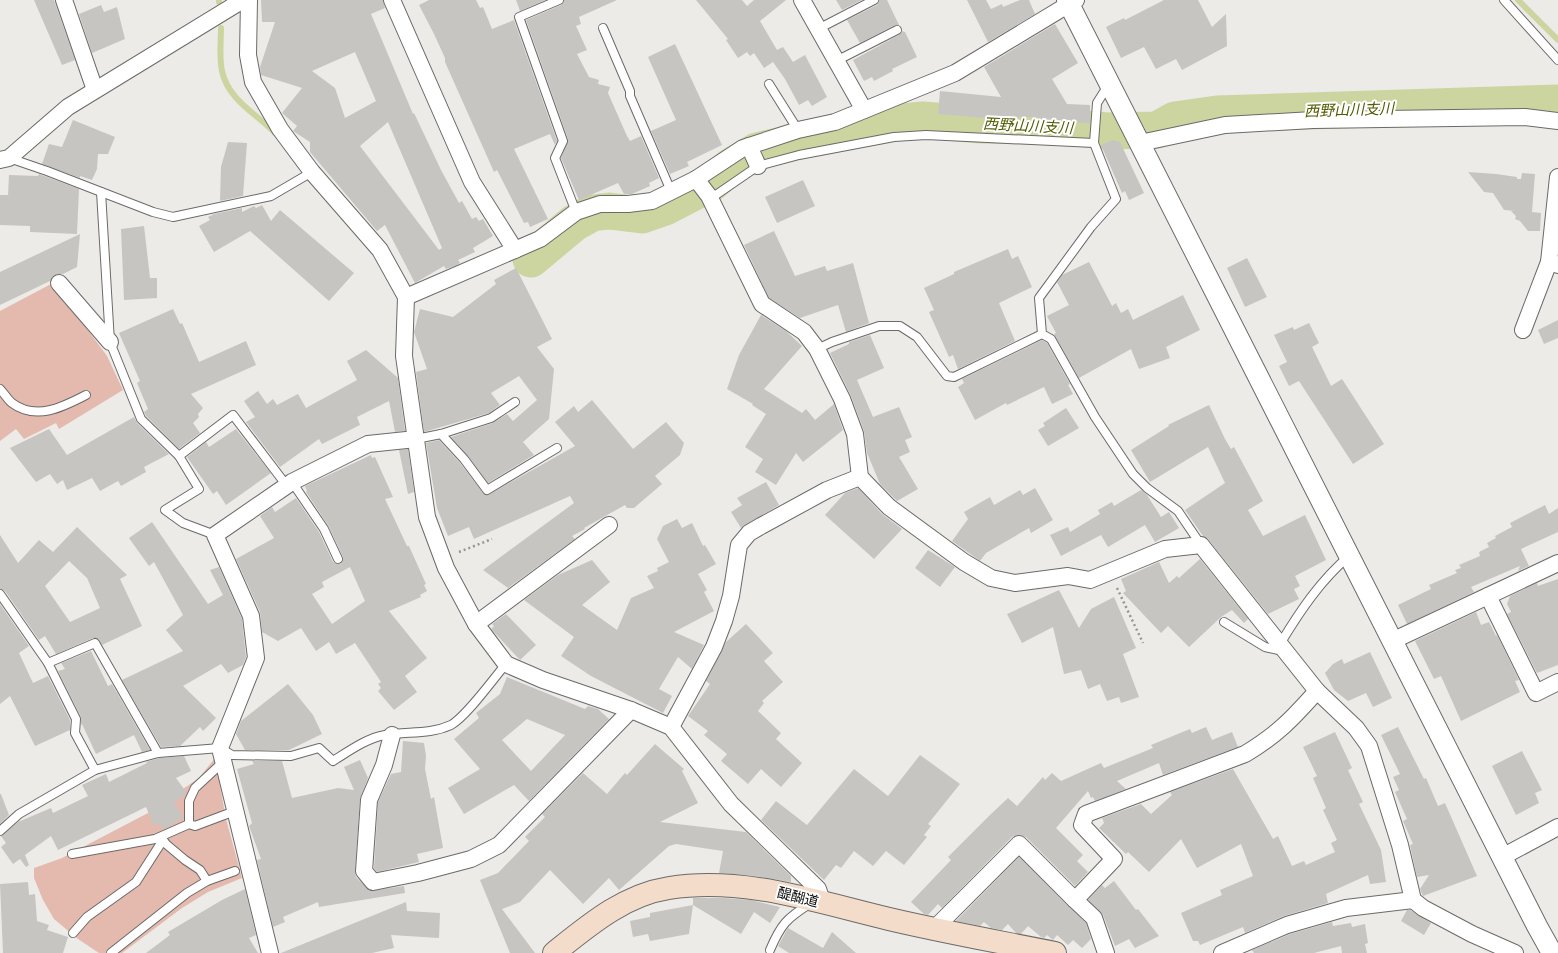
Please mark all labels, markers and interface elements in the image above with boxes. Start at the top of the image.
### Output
water label: 西野山川支川 [1304,99,1396,121]
water label: 西野山川支川 [983,115,1075,137]
street label: 醍醐道 [775,884,820,911]

